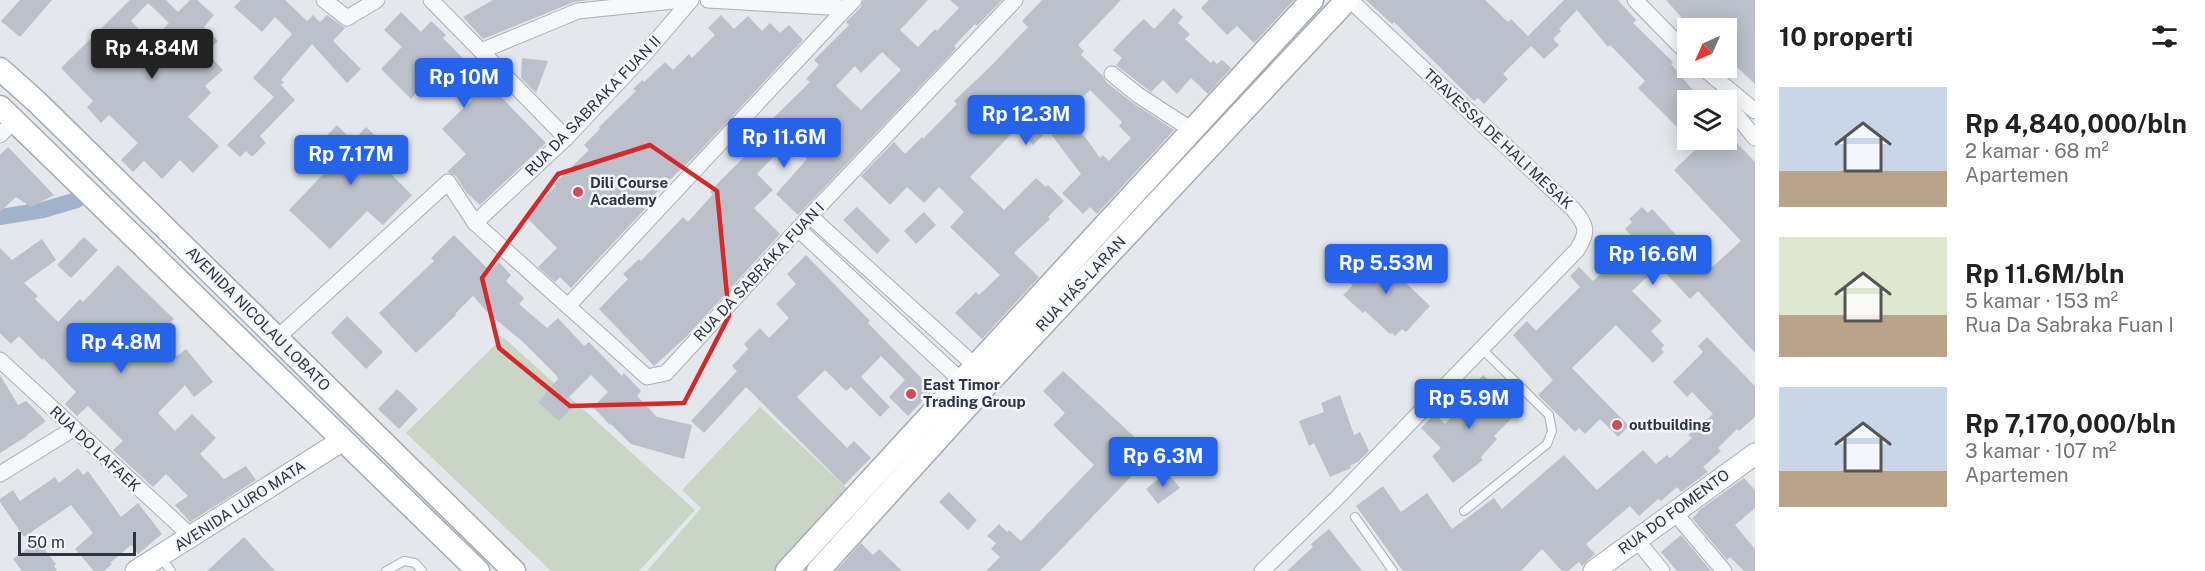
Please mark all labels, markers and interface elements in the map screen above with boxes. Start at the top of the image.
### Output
north arrow [1677,18,1737,78]
map controls [1677,18,1737,150]
icon: filters [2148,20,2181,53]
text: 10 properti [1779,21,1913,52]
pin: Rp 4.84M [90,29,214,80]
street label: RUA DA SABRAKA FUAN II [521,32,664,179]
text: Rp 4.84M [105,36,199,60]
pin: Rp 10M [415,58,513,109]
text: Rp 10M [429,65,499,89]
street label: TRAVESSA DE HALI MESAK [1420,65,1576,212]
button: layers [1677,90,1737,150]
pin: Rp 12.3M [964,95,1088,146]
text: Rp 12.3M [982,102,1070,126]
text: Rp 4,840,000/bln [1965,108,2187,139]
icon: home [1827,111,1899,183]
pin: Rp 11.6M [722,118,846,169]
text: Rp 11.6M [742,125,826,149]
pin: Rp 7.17M [289,135,413,186]
text: 2 kamar · 68 m² [1965,139,2109,163]
text: Rp 7.17M [308,142,394,166]
text: Apartemen [1965,163,2069,187]
place label: Dili Course Academy [590,174,668,208]
marker: Dili Course Academy [571,185,585,199]
street label: RUA DA SABRAKA FUAN I [690,199,827,345]
street label: RUA HÁS-LARAN [1032,233,1129,335]
pin: Rp 16.6M [1591,235,1715,286]
text: Rp 16.6M [1608,242,1698,266]
street label: AVENIDA NICOLAU LOBATO [183,243,334,394]
pin: Rp 5.53M [1324,244,1448,295]
text: Rp 5.53M [1339,251,1433,275]
text: Rp 11.6M/bln [1965,258,2124,289]
icon: home [1827,261,1899,333]
text: 5 kamar · 153 m² [1965,289,2118,313]
text: Rua Da Sabraka Fuan I [1965,313,2174,337]
pin: Rp 4.8M [66,323,176,374]
text: Rp 4.8M [81,330,161,354]
place label: East Timor Trading Group [923,376,1026,410]
pin: Rp 5.9M [1414,379,1524,430]
text: Rp 5.9M [1429,386,1509,410]
marker: East Timor Trading Group [904,387,918,401]
street label: RUA DO LAFAEK [47,403,144,495]
text: Rp 7,170,000/bln [1965,408,2176,439]
icon: home [1827,411,1899,483]
place label: outbuilding [1629,416,1711,433]
marker: outbuilding [1610,418,1624,432]
pin: Rp 6.3M [1108,437,1218,488]
text: 3 kamar · 107 m² [1965,439,2116,463]
text: Rp 6.3M [1123,444,1203,468]
street label: AVENIDA LURO MATA [171,457,309,554]
text: Apartemen [1965,463,2069,487]
street label: RUA DO FOMENTO [1615,466,1732,558]
scale bar [18,529,136,556]
text: 50 m [27,533,65,552]

